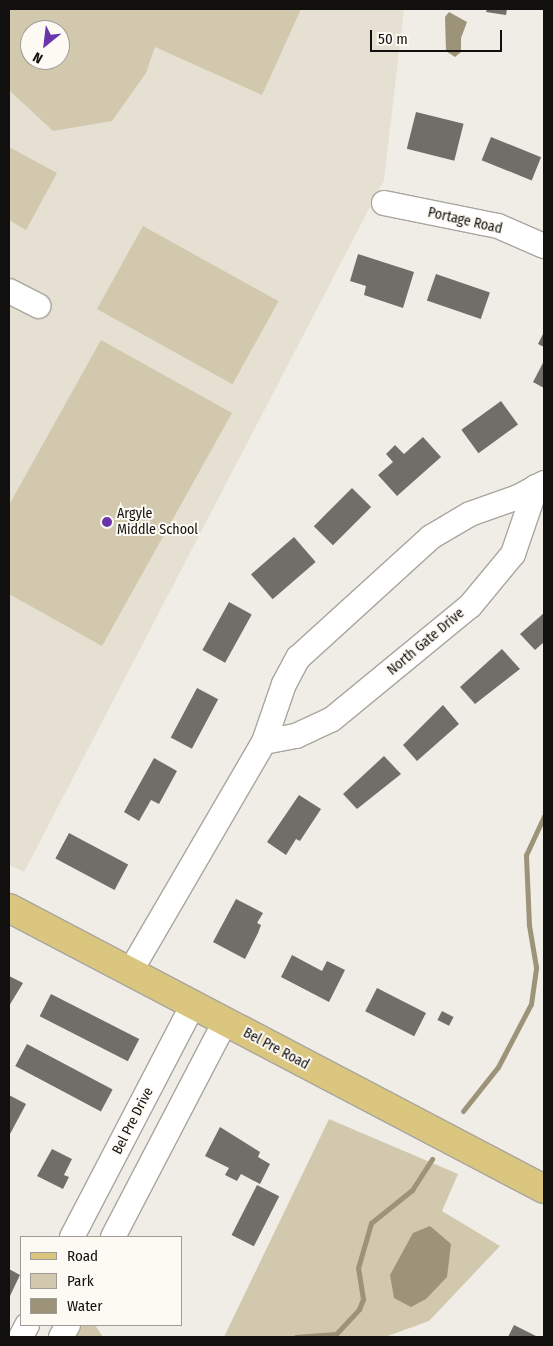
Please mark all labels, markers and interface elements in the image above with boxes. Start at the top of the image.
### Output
north arrow [20,20,70,70]
scale bar [373,20,506,52]
text: 50 m [378,30,408,48]
text: N [30,48,46,67]
street label: Portage Road [426,204,504,238]
place label: Argyle Middle School [117,506,198,538]
marker: Argyle Middle School [101,516,113,528]
street label: North Gate Drive [384,605,468,679]
street label: Bel Pre Road [240,1025,312,1073]
street label: Bel Pre Drive [109,1085,157,1157]
legend [20,1236,182,1326]
text: Road [67,1247,98,1265]
text: Park [67,1272,94,1290]
text: Water [67,1297,102,1315]

